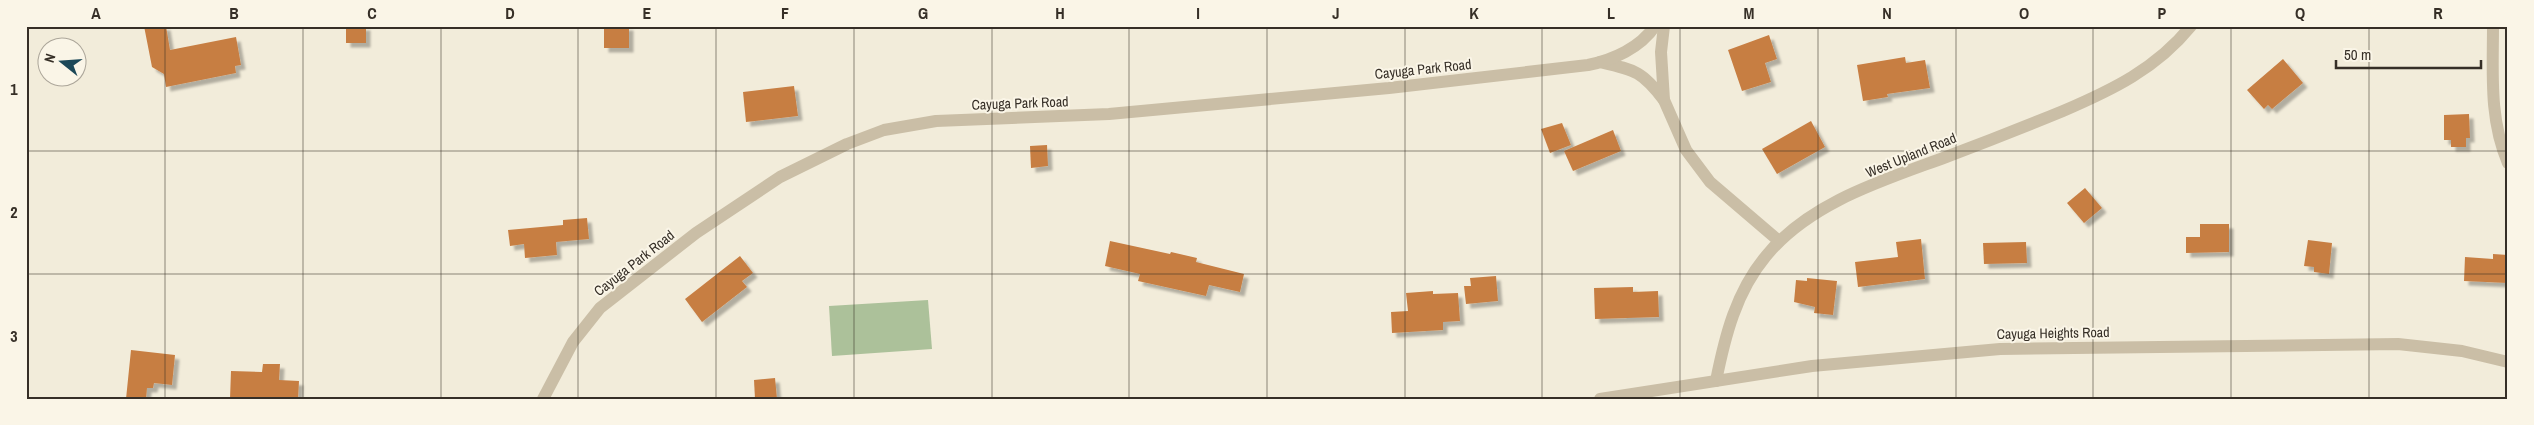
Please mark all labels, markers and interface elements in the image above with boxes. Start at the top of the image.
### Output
text: A [91,2,101,24]
text: B [229,2,239,24]
text: C [367,2,377,24]
text: D [505,2,515,24]
text: E [643,2,652,24]
text: F [781,2,789,24]
text: G [918,2,928,24]
text: H [1055,2,1065,24]
text: I [1196,2,1200,24]
text: J [1332,2,1340,24]
text: K [1469,2,1479,24]
text: L [1607,2,1615,24]
text: M [1744,2,1755,24]
text: N [1882,2,1892,24]
text: O [2019,2,2029,24]
text: P [2158,2,2167,24]
text: Q [2295,2,2305,24]
text: R [2433,2,2443,24]
north arrow [38,38,88,88]
scale bar [2336,38,2482,70]
text: 50 m [2344,44,2371,65]
text: N [40,52,59,65]
street label: Cayuga Park Road [1374,55,1472,83]
text: 1 [10,78,18,100]
street label: Cayuga Park Road [971,92,1069,114]
street label: West Upland Road [1863,129,1959,181]
text: 2 [10,201,18,223]
street label: Cayuga Park Road [590,226,678,300]
street label: Cayuga Heights Road [1996,323,2110,343]
text: 3 [10,325,18,347]

